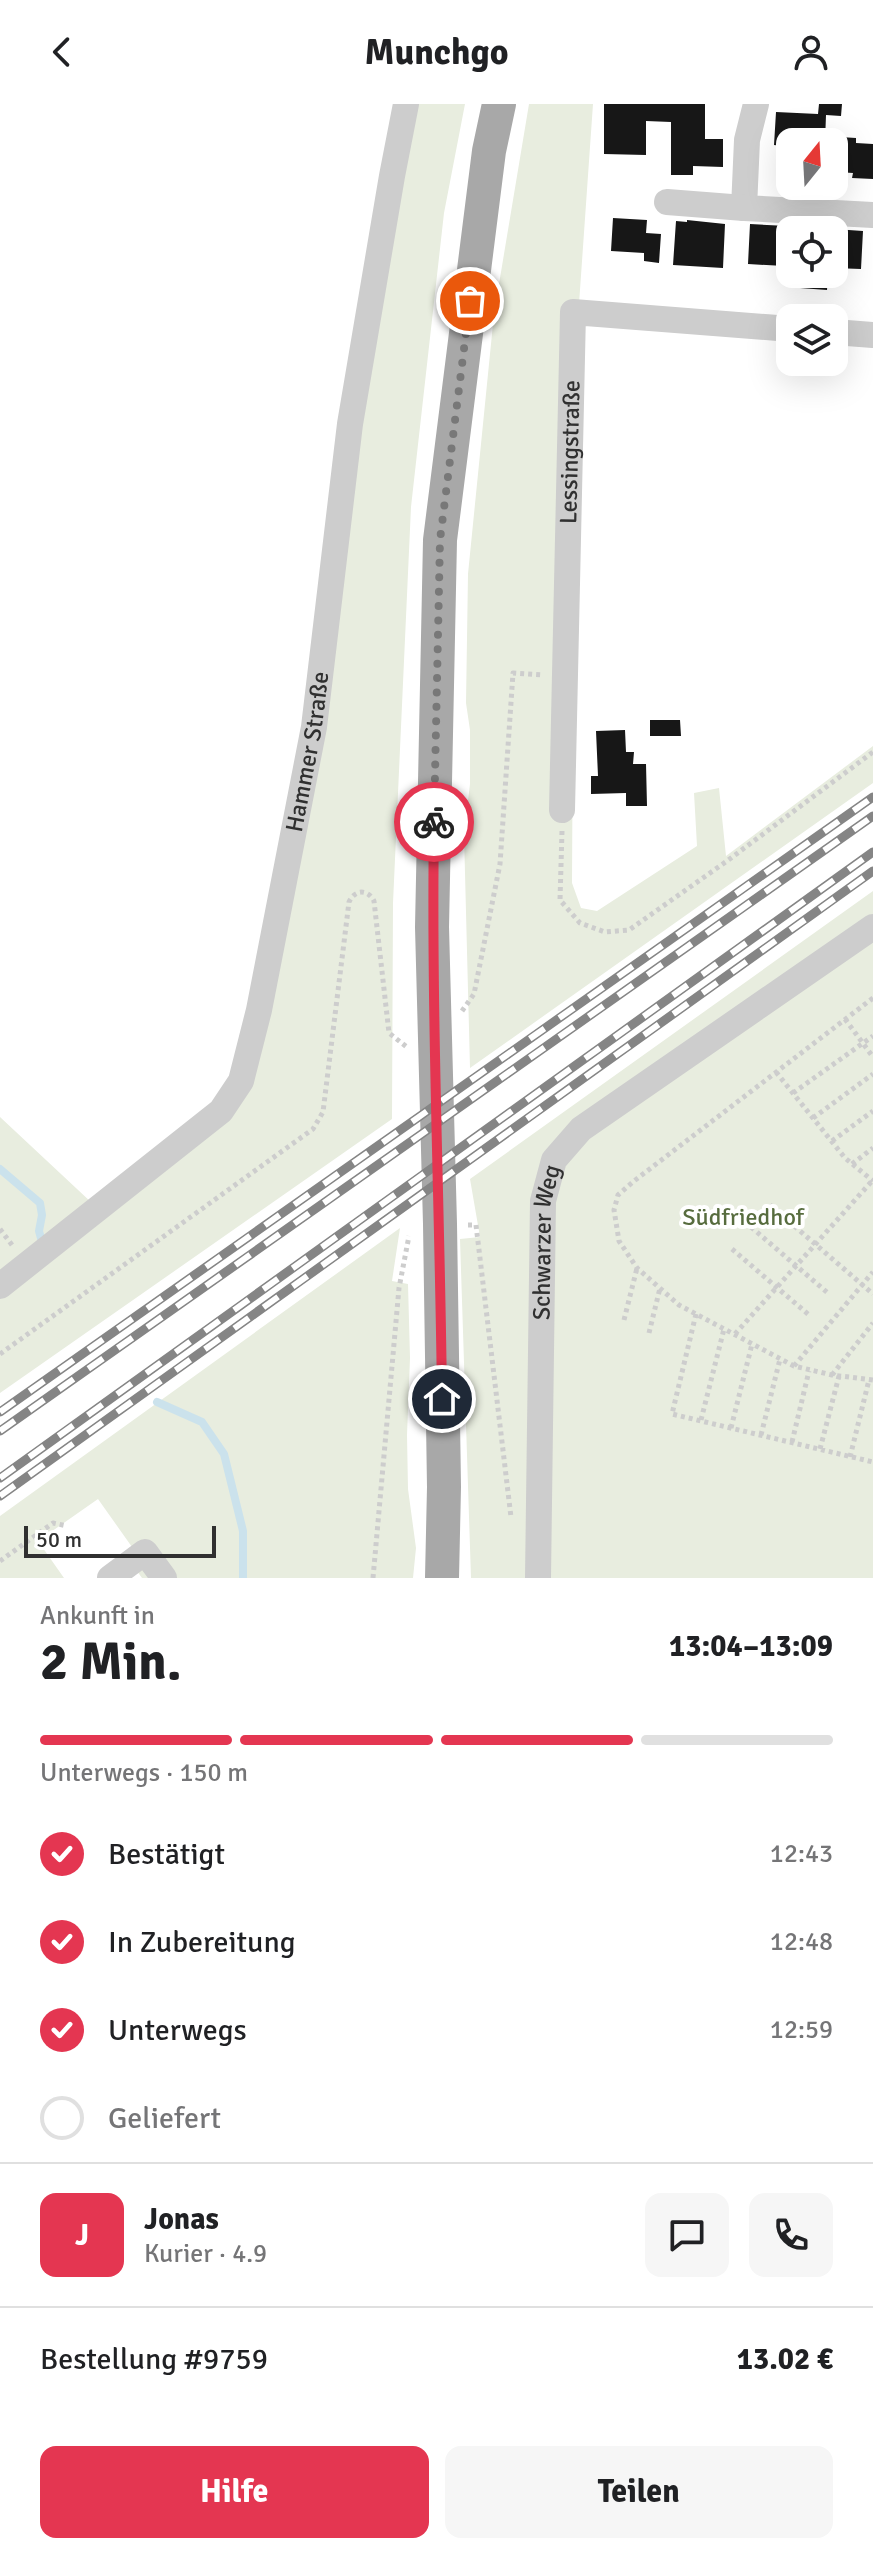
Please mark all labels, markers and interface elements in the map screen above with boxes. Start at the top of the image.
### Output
icon: back [40,30,84,74]
text: Munchgo [364,30,509,75]
icon: person [789,30,833,74]
north arrow [776,128,848,200]
map controls [776,128,848,376]
button: locate [776,216,848,288]
pin [436,267,504,335]
icon: bag [448,279,492,323]
button: layers [776,304,848,376]
street label: Lessingstraße [553,380,586,524]
street label: Hammer Straße [279,670,335,835]
courier [394,782,474,862]
icon: bike [412,800,456,844]
street label: Schwarzer Weg [526,1161,567,1320]
park label: Südfriedhof [682,1202,805,1232]
pin [408,1365,476,1433]
icon: home [420,1377,464,1421]
scale bar [24,1522,216,1558]
text: 50 m [36,1526,82,1553]
text: Ankunft in [40,1600,155,1632]
text: 13:04–13:09 [669,1628,833,1665]
text: 2 Min. [40,1630,182,1694]
text: Unterwegs · 150 m [40,1757,248,1789]
icon: check [40,1832,84,1876]
text: Bestätigt [108,1836,225,1873]
text: 12:43 [770,1838,833,1870]
icon: check [40,1920,84,1964]
text: In Zubereitung [108,1924,296,1961]
text: 12:48 [770,1926,833,1958]
icon: check [40,2008,84,2052]
text: Unterwegs [108,2012,247,2049]
text: 12:59 [770,2014,833,2046]
text: Geliefert [108,2100,221,2137]
button: chat [645,2193,729,2277]
button: phone [749,2193,833,2277]
text: Jonas [144,2201,219,2238]
text: J [75,2217,89,2254]
text: Kurier · 4.9 [144,2238,267,2270]
text: Bestellung #9759 [40,2341,268,2378]
text: 13.02 € [737,2341,833,2378]
button: Hilfe [40,2446,429,2538]
button: Teilen [445,2446,833,2538]

